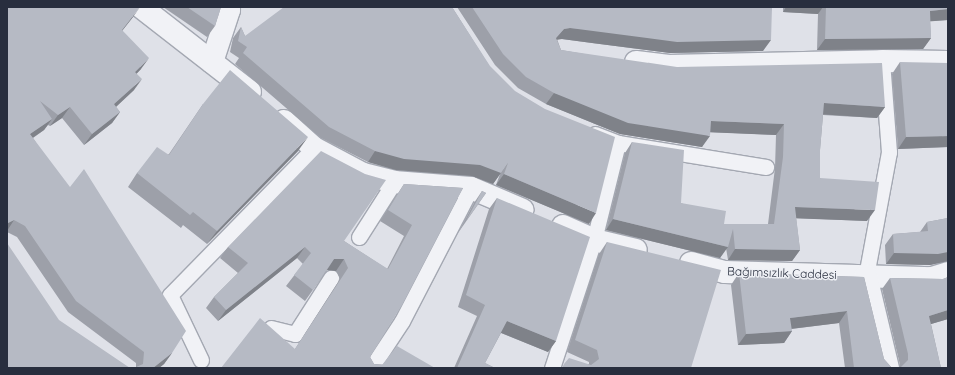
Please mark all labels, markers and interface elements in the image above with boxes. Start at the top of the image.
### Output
street label: Bağımsızlık Caddesi [727,264,837,282]

